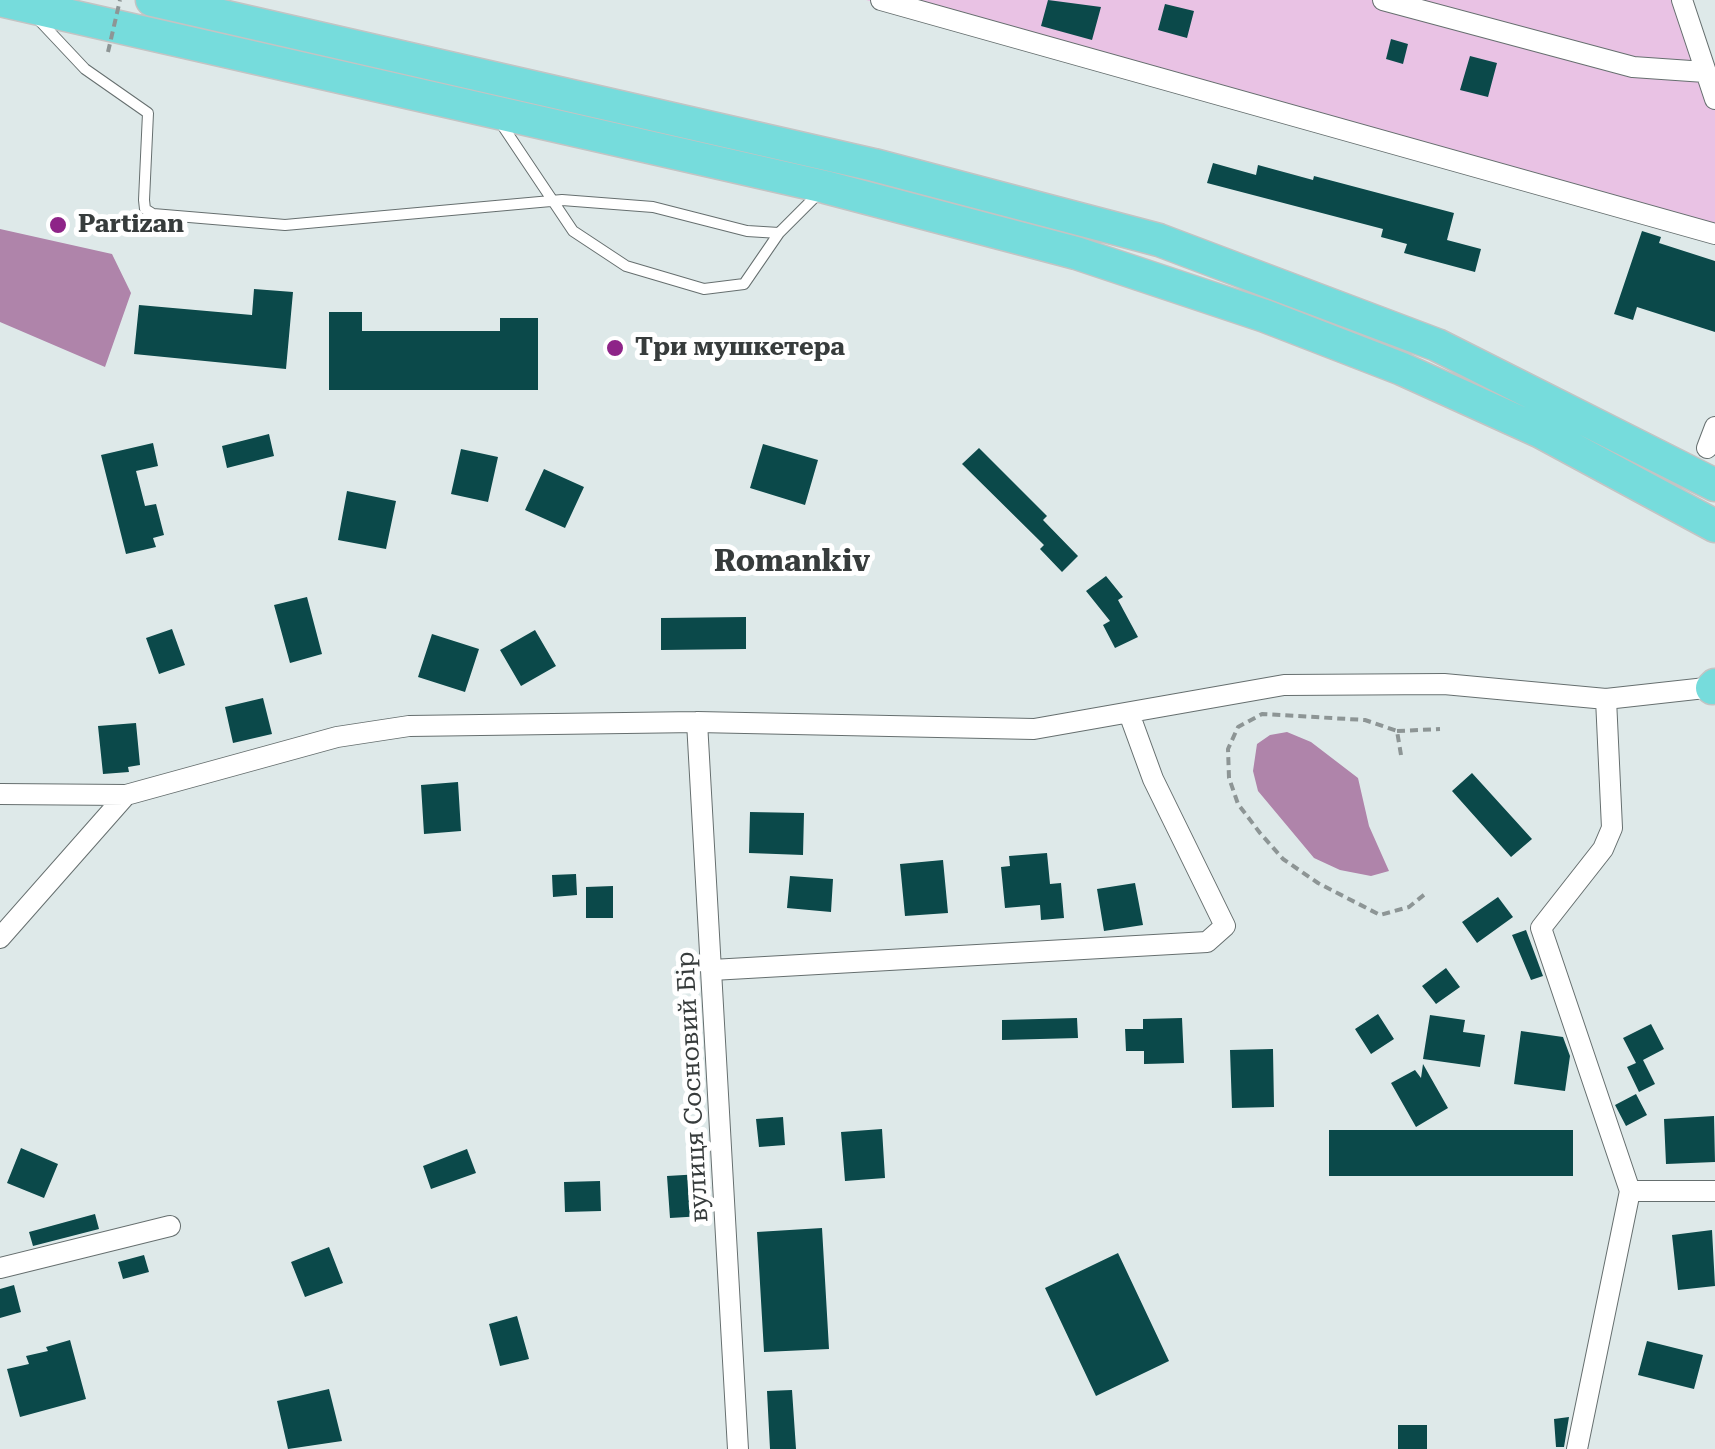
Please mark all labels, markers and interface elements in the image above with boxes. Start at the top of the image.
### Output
place label: Partizan [78,210,184,240]
marker: Partizan [47,214,69,236]
place label: Три мушкетера [635,333,845,363]
marker: Три мушкетера [604,337,626,359]
district label: Romankiv [714,544,870,580]
street label: вулиця Сосновий Бір [671,951,715,1223]

